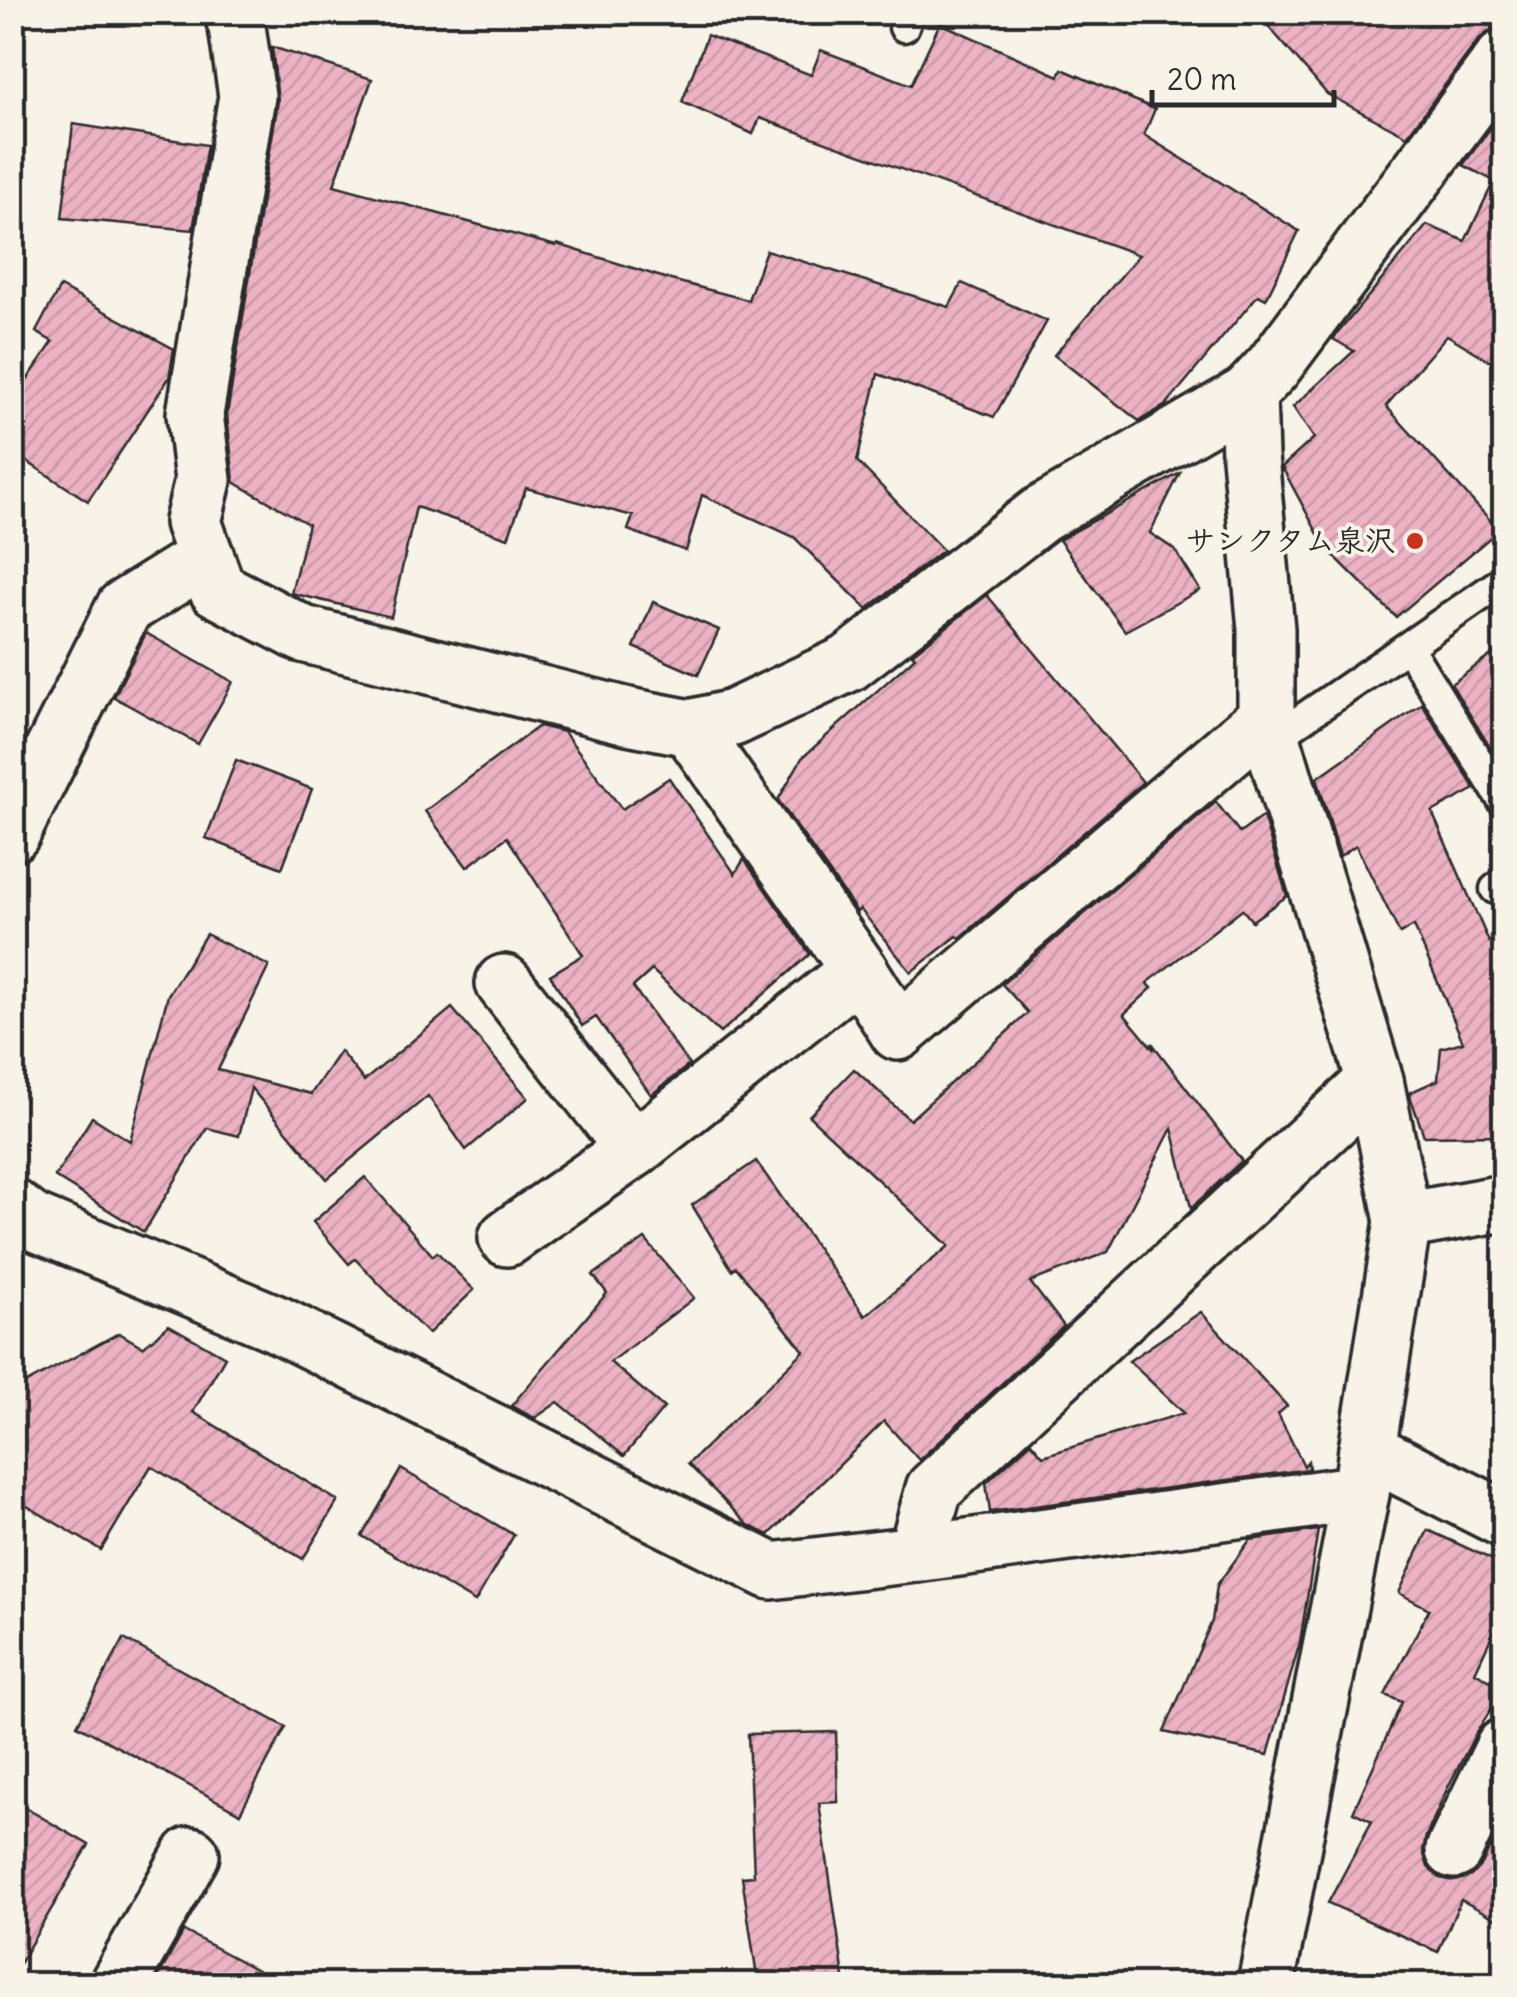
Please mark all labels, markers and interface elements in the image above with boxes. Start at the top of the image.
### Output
scale bar [1152,45,1334,107]
text: 20 m [1167,60,1237,98]
place label: サンクタム泉沢 [1186,521,1395,559]
marker: サンクタム泉沢 [1404,530,1426,552]

